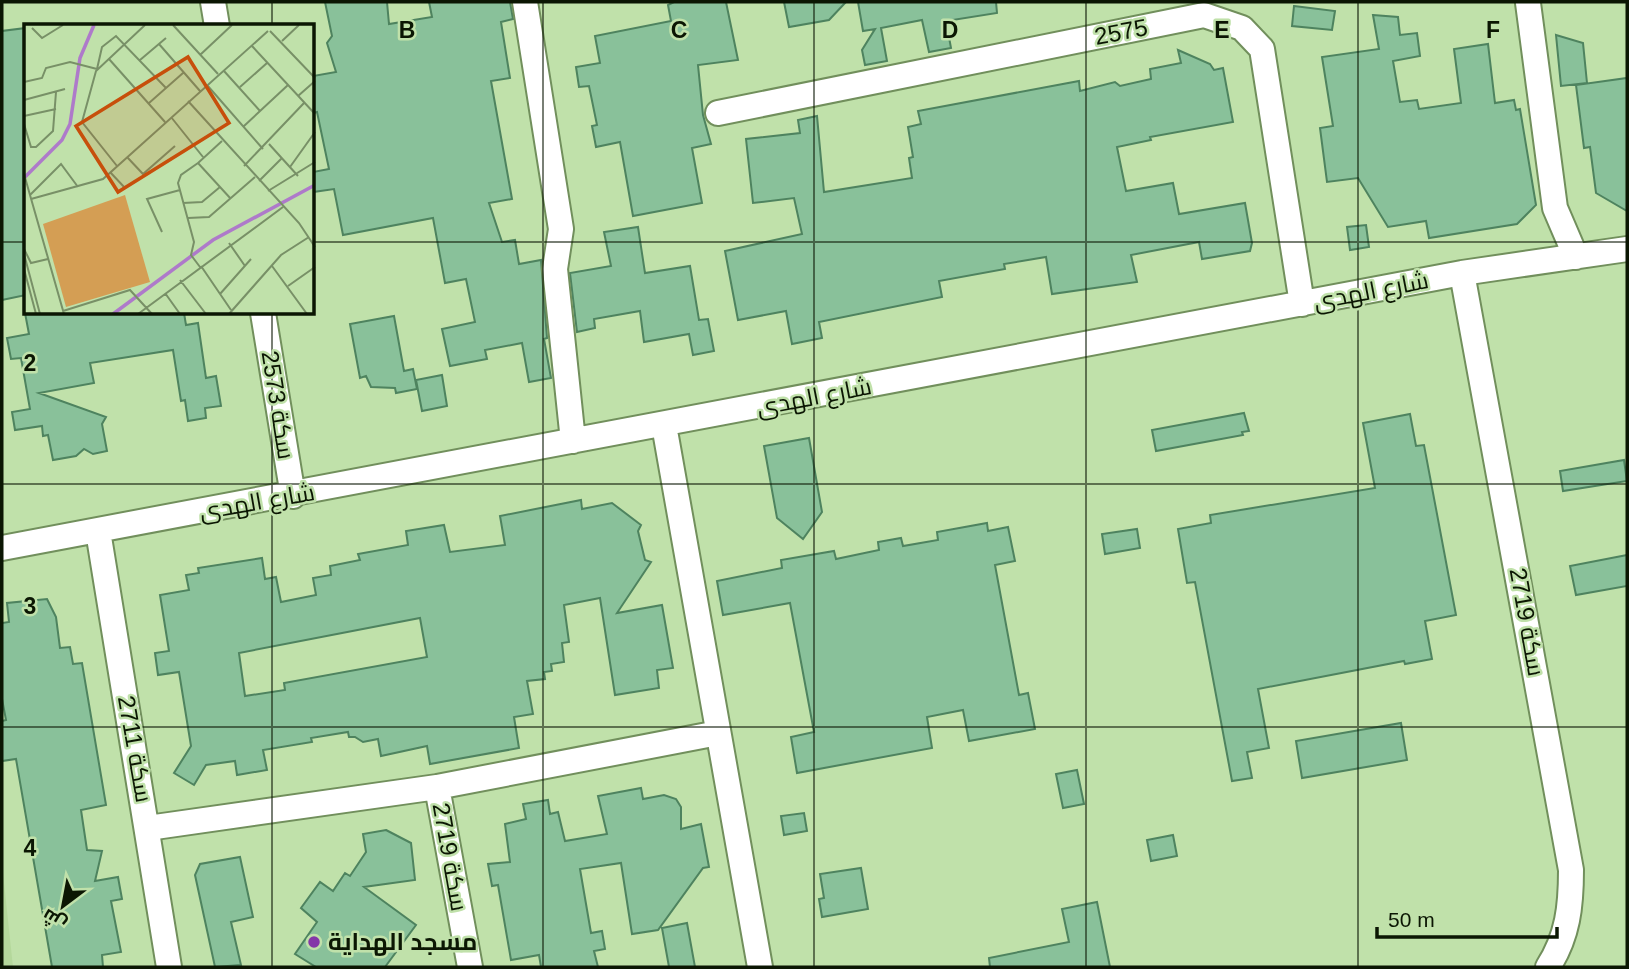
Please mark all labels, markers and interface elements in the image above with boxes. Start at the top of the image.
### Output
street label: 2575 [1092,13,1150,50]
text: B [399,17,415,43]
text: C [671,17,687,43]
text: D [942,17,958,43]
text: E [1214,17,1230,43]
text: F [1486,17,1500,43]
inset map [24,24,315,315]
street label: شارع الهدى [1311,266,1431,318]
street label: سكة 2573 [257,349,300,461]
text: 2 [24,350,36,376]
street label: شارع الهدى [754,372,874,424]
street label: شارع الهدى [197,478,317,528]
street label: سكة 2719 [1505,566,1550,678]
text: 3 [24,593,36,619]
street label: سكة 2711 [113,693,158,804]
street label: سكة 2719 [428,801,473,913]
text: 4 [24,835,37,861]
north arrow [28,871,98,941]
scale bar [1377,895,1557,939]
text: ش [38,904,71,935]
text: 50 m [1388,908,1435,931]
place label: مسجد الهداية [328,928,477,956]
marker: مسجد الهداية [306,934,322,950]

